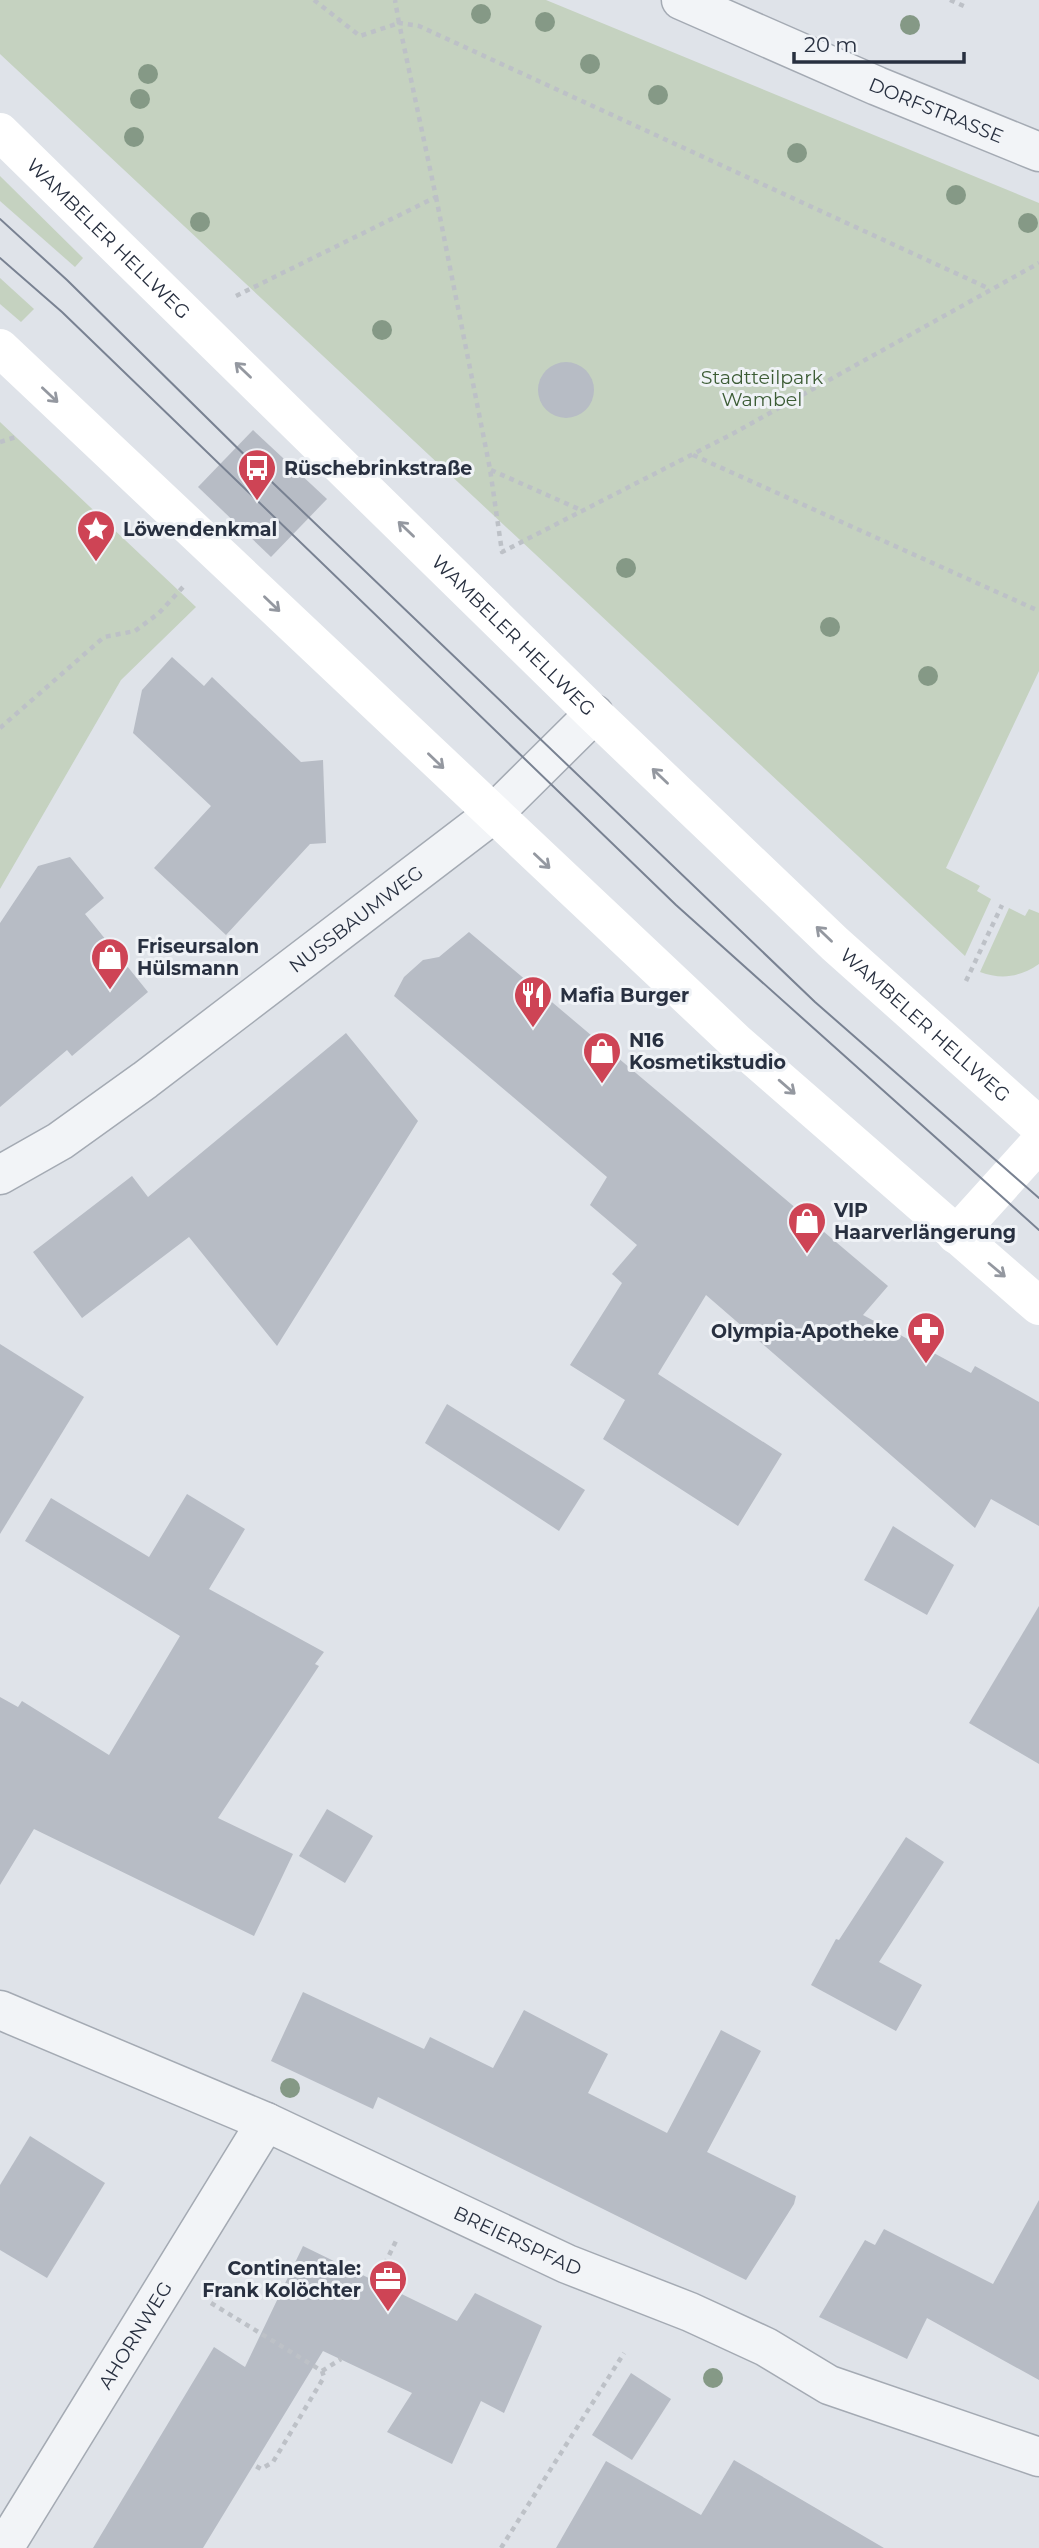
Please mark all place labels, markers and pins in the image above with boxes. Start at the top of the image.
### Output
bus stop icon: Rüschebrinkstraße [236,447,278,502]
place label: Rüschebrinkstraße [284,457,472,480]
place icon: Löwendenkmal [75,508,117,563]
place label: Löwendenkmal [123,518,277,541]
place label: Friseursalon Hülsmann [137,935,259,980]
shop icon: Friseursalon Hülsmann [89,936,131,991]
restaurant icon: Mafia Burger [512,974,554,1029]
place label: Mafia Burger [560,984,689,1007]
place label: N16 Kosmetikstudio [629,1029,786,1074]
shop icon: N16 Kosmetikstudio [581,1030,623,1085]
place label: VIP Haarverlängerung [833,1199,1016,1244]
shop icon: VIP Haarverlängerung [786,1200,828,1255]
pharmacy icon: Olympia-Apotheke [905,1310,947,1365]
place label: Olympia-Apotheke [711,1320,899,1343]
place label: Continentale: Frank Kolöchter [202,2257,361,2302]
office icon: Continentale: Frank Kolöchter [367,2258,409,2313]

